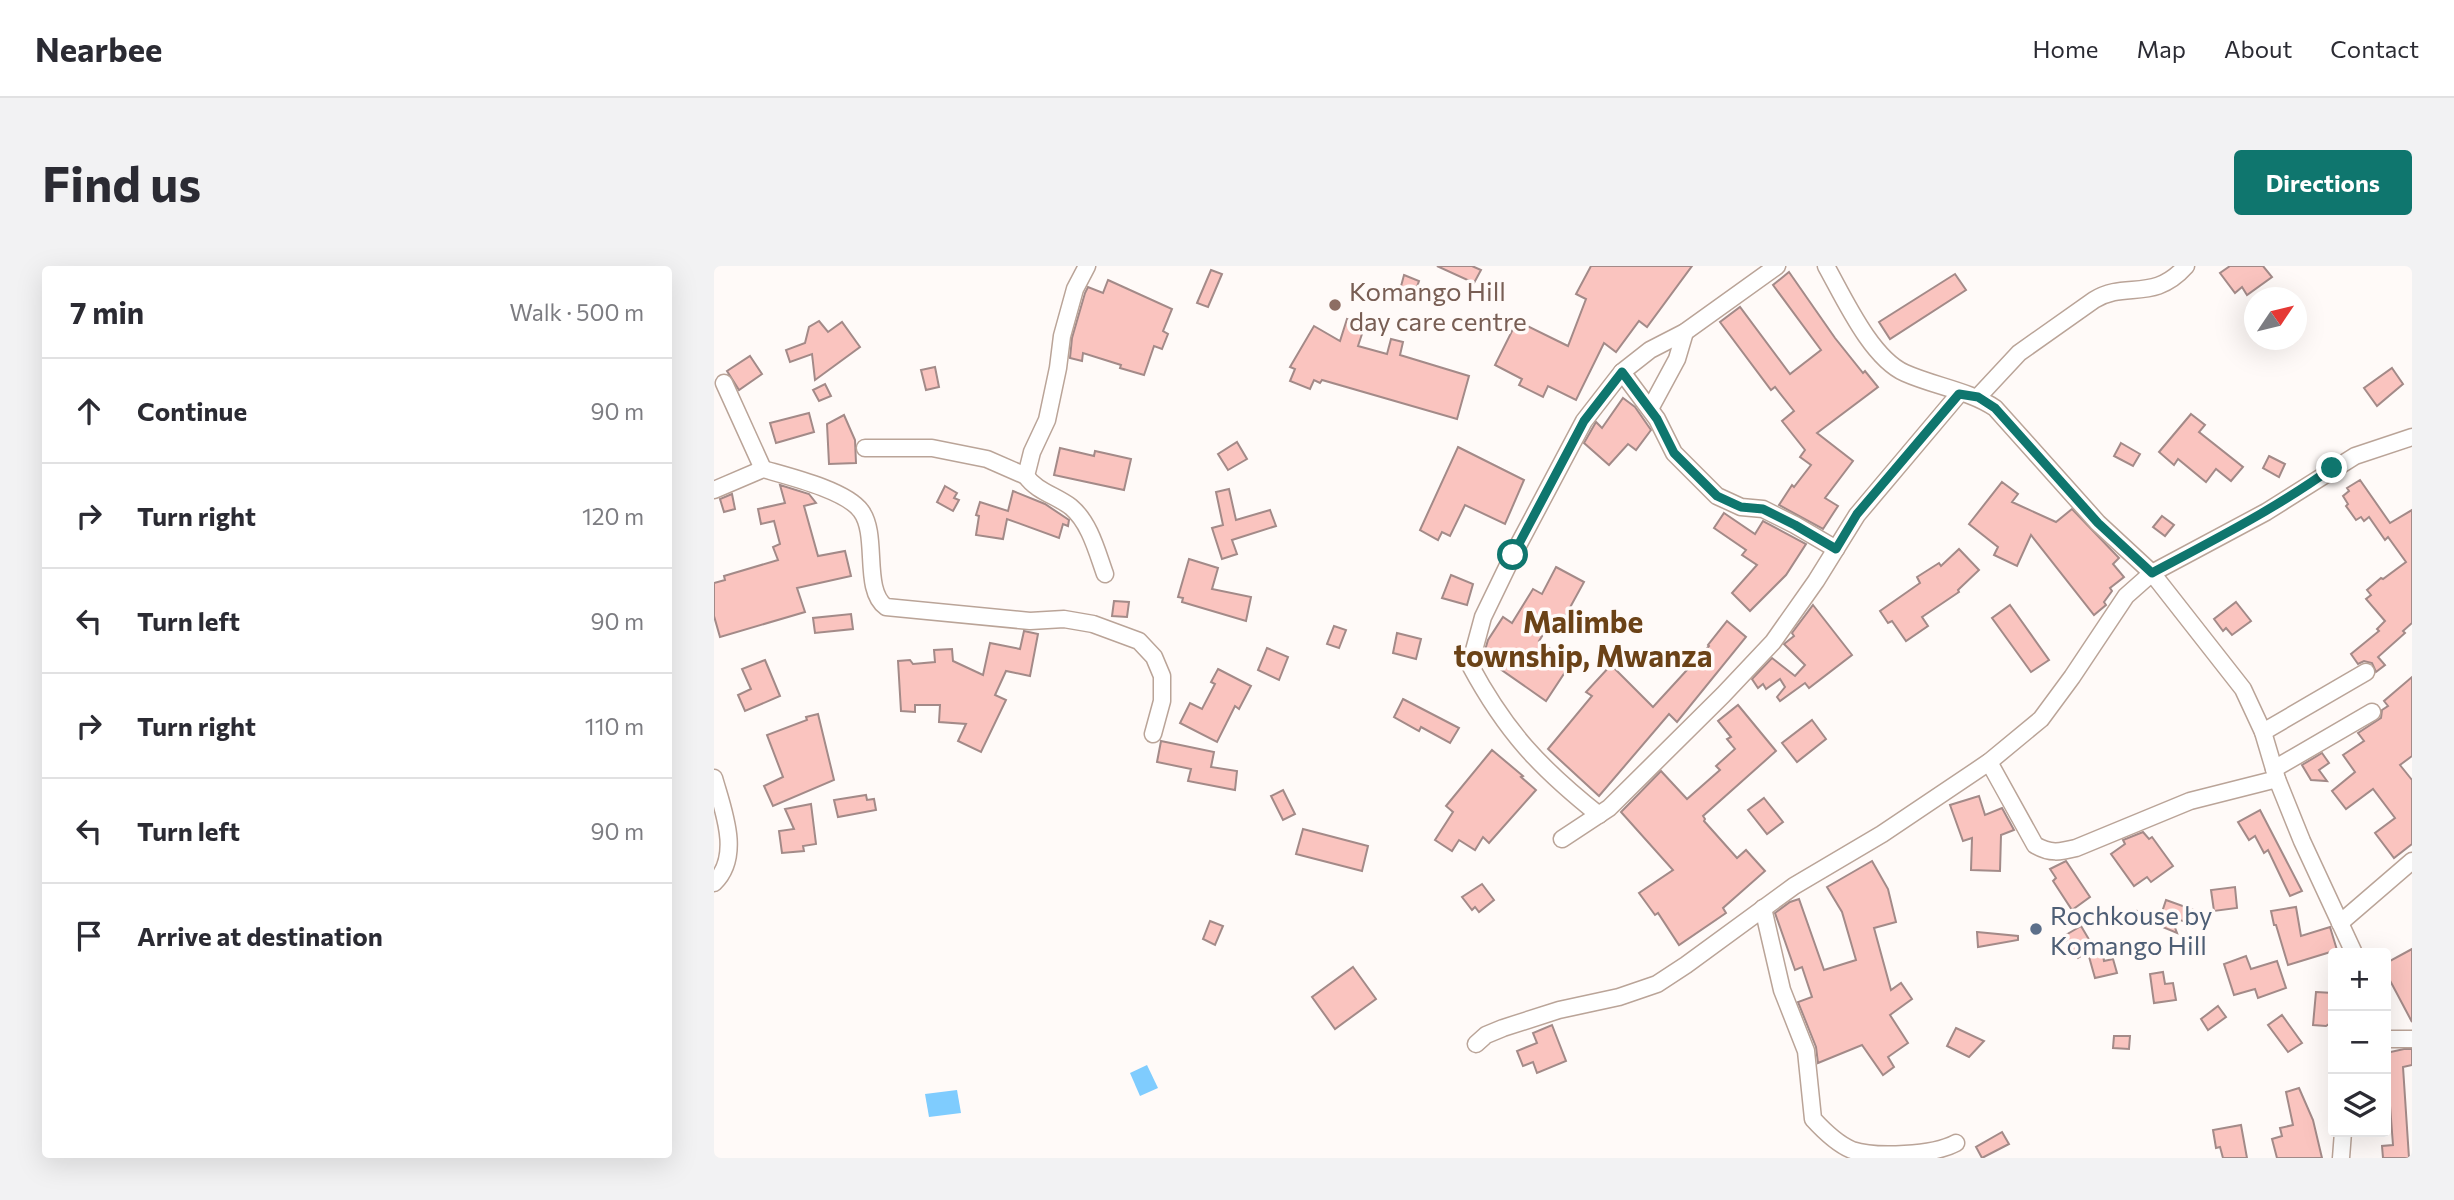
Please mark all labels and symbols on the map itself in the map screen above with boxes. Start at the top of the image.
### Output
place label: Komango Hill day care centre [1349,275,1527,336]
north arrow [2244,287,2307,350]
marker: Komango Hill day care centre [1327,297,1343,313]
route end [2316,452,2347,483]
route start [1497,539,1528,570]
district label: Malimbe township, Mwanza [1453,602,1713,673]
place label: Rochkouse by Komango Hill [2050,899,2212,960]
marker: Rochkouse by Komango Hill [2028,921,2044,937]

